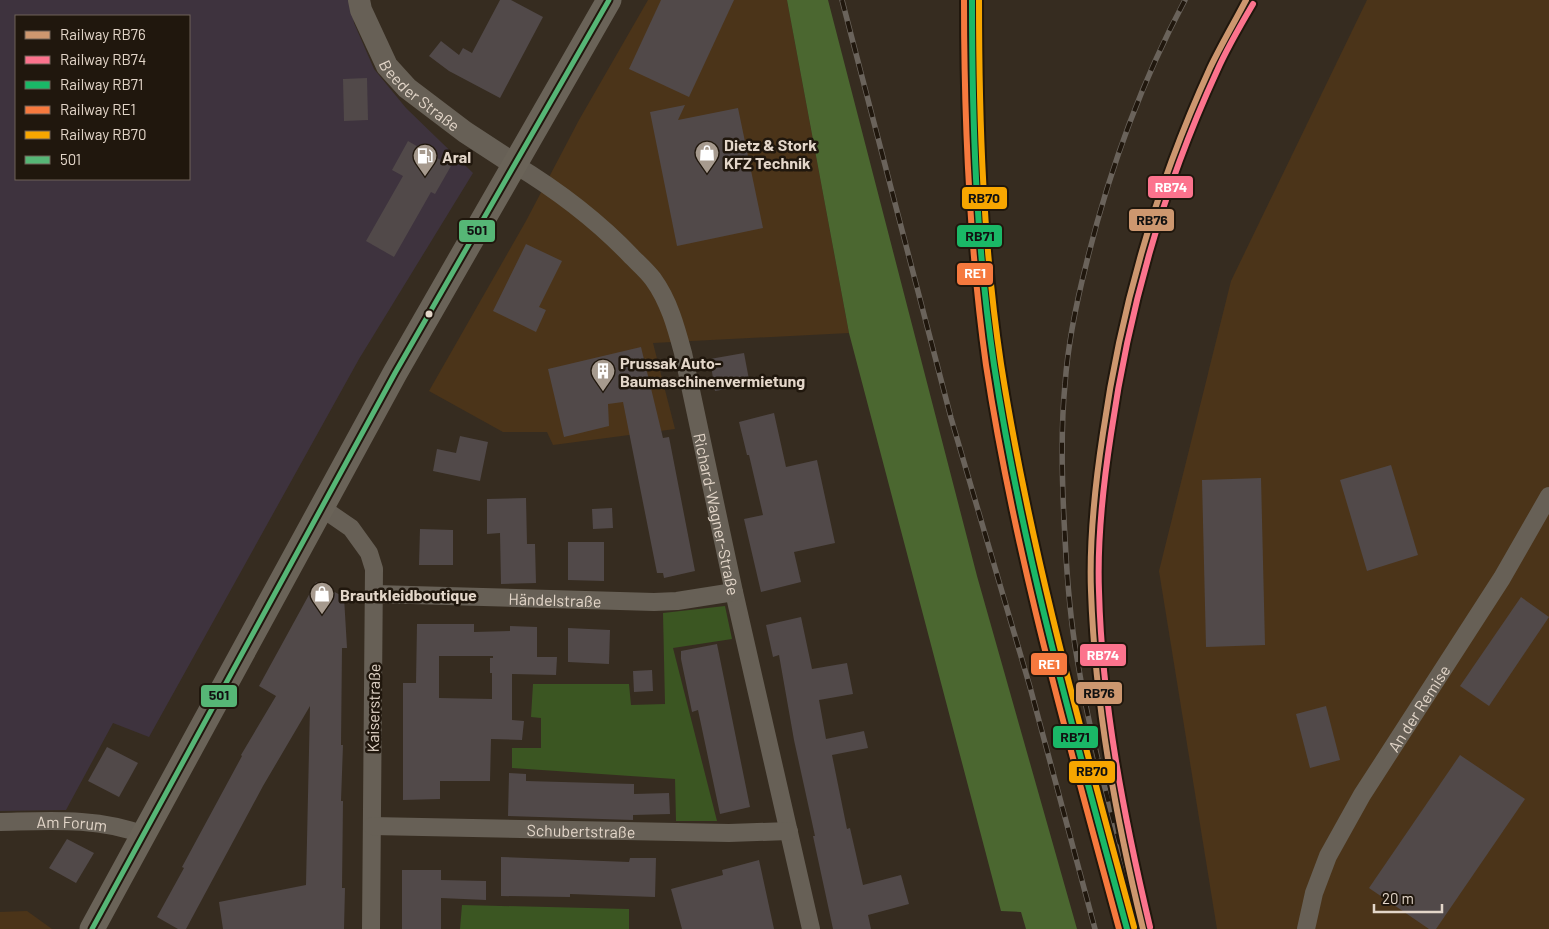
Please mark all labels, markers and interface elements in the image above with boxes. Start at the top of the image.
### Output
legend [15,15,190,180]
text: Railway RB76 [60,25,146,43]
text: Railway RB74 [60,50,146,68]
street label: Beeder Straße [376,57,464,134]
text: Railway RB71 [60,75,143,93]
text: Railway RE1 [60,100,136,118]
text: Railway RB70 [60,125,146,143]
place label: Dietz & Stork KFZ Technik [724,135,817,172]
shop icon: Dietz & Stork KFZ Technik [694,140,720,174]
fuel station icon: Aral [412,143,438,177]
place label: Aral [442,147,471,166]
text: 501 [60,150,81,168]
line badge: RB74 [1147,175,1194,199]
text: RB74 [1155,178,1187,195]
line badge: RB70 [961,186,1008,210]
text: RB70 [968,189,1000,206]
line badge: RB76 [1128,208,1175,232]
text: RB76 [1136,211,1168,228]
line badge: 501 [458,219,496,243]
text: 501 [467,221,487,238]
line badge: RB71 [956,224,1003,248]
text: RB71 [965,227,995,244]
line badge: RE1 [956,262,994,286]
text: RE1 [964,264,986,281]
unlabelled marker [424,309,434,319]
place label: Prussak Auto- Baumaschinenvermietung [620,353,805,390]
building icon: Prussak Auto- Baumaschinenvermietung [590,358,616,392]
street label: Richard-Wagner-Straße [691,431,744,597]
shop icon: Brautkleidboutique [309,581,335,615]
place label: Brautkleidboutique [340,585,477,604]
street label: Händelstraße [508,588,602,610]
line badge: RB74 [1079,643,1127,667]
text: RB74 [1087,646,1119,663]
line badge: RE1 [1030,652,1068,676]
text: RE1 [1038,655,1060,672]
street label: An der Remise [1383,661,1453,755]
street label: Kaiserstraße [363,663,383,753]
line badge: RB76 [1075,681,1123,705]
line badge: 501 [200,684,238,708]
text: RB76 [1083,684,1115,701]
text: 501 [209,686,229,703]
line badge: RB71 [1052,725,1099,749]
text: RB71 [1060,728,1090,745]
line badge: RB70 [1068,760,1116,784]
text: RB70 [1076,762,1108,779]
street label: Am Forum [36,811,109,834]
street label: Schubertstraße [526,820,636,841]
scale bar [1374,882,1442,914]
text: 20 m [1382,889,1414,907]

